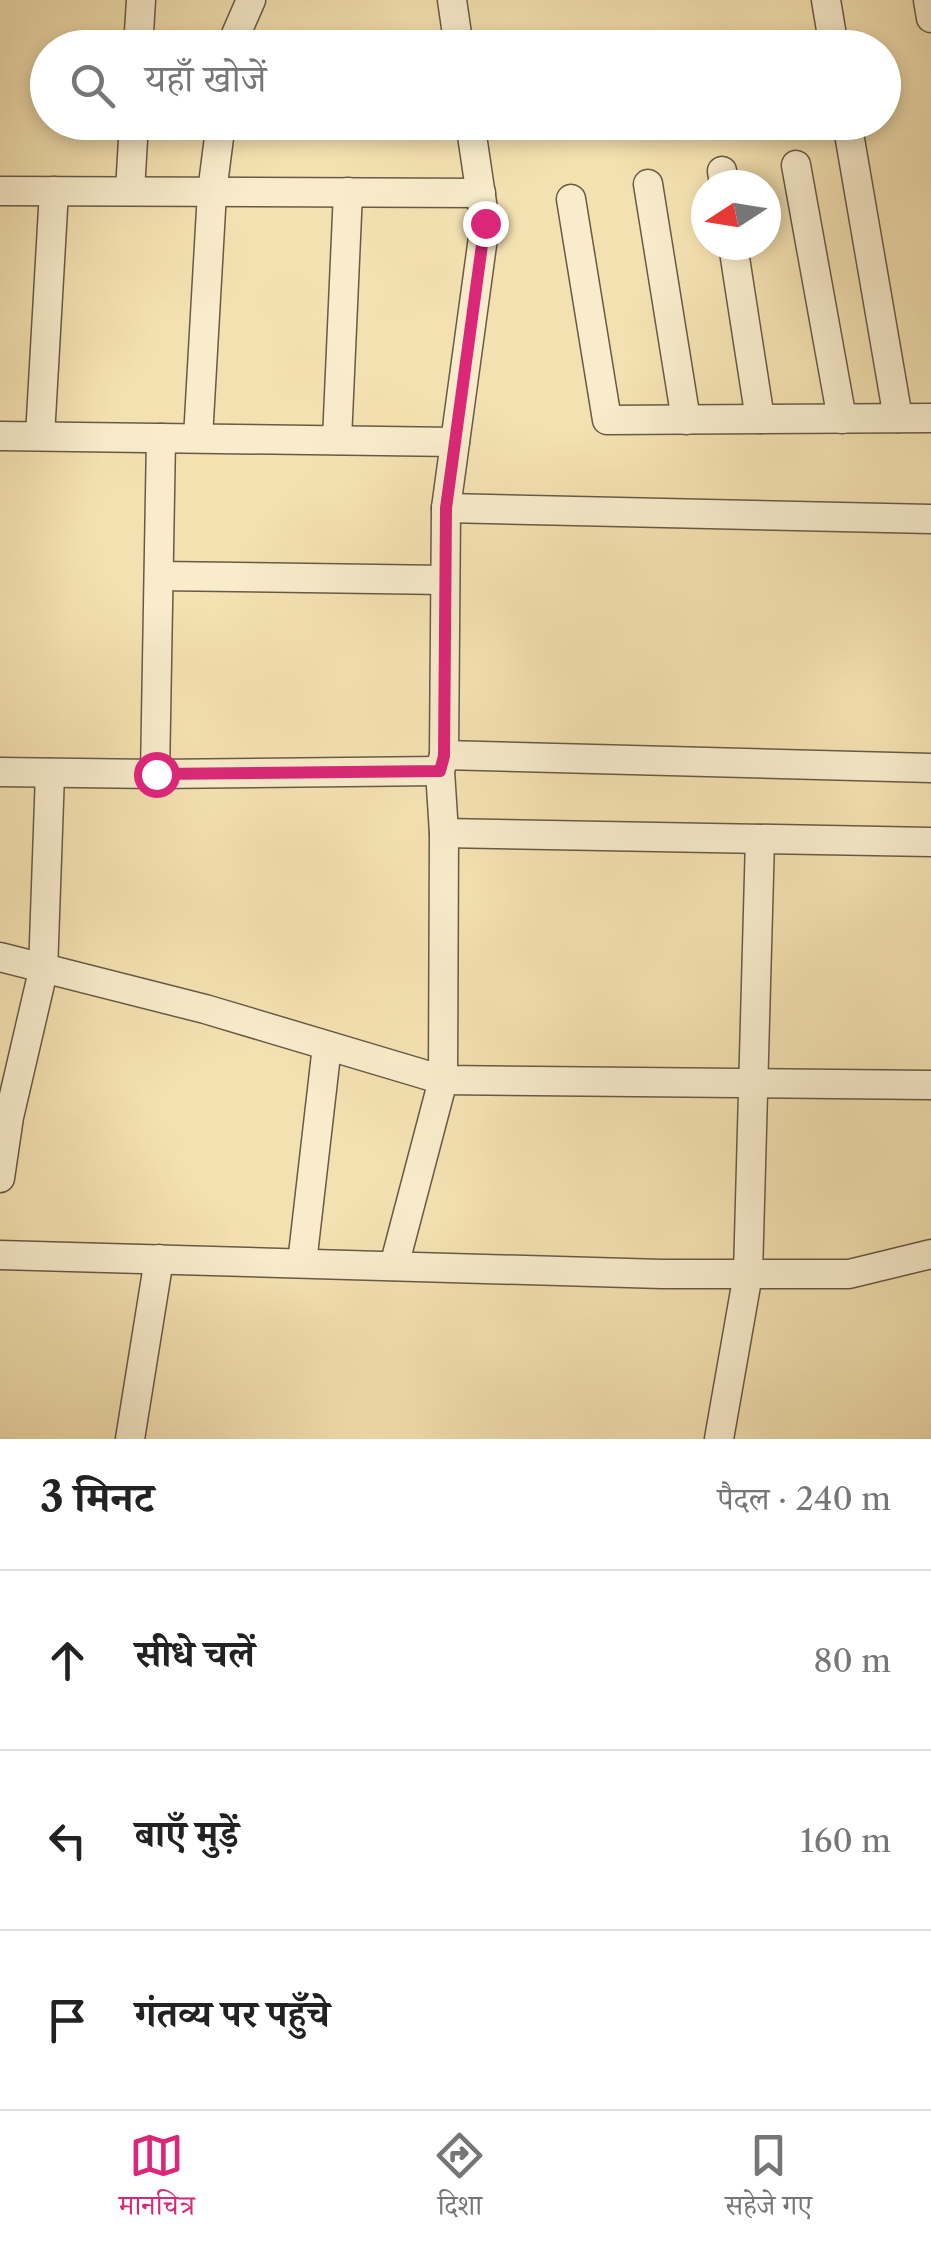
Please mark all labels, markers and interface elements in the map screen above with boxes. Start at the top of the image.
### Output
search box [30,30,901,140]
text: यहाँ खोजें [145,55,266,102]
icon: search [65,58,120,113]
north arrow [691,170,781,260]
route end [463,201,509,247]
route start [134,752,180,798]
text: 3 मिनट [40,1471,154,1523]
text: पैदल · 240 m [717,1479,891,1518]
text: सीधे चलें [135,1630,255,1677]
icon: ahead [40,1633,95,1688]
text: 80 m [813,1641,891,1680]
text: बाएँ मुड़ें [135,1810,239,1857]
icon: left [40,1813,95,1868]
text: 160 m [800,1821,891,1860]
text: गंतव्य पर पहुँचे [135,1990,330,2037]
icon: arrive [40,1993,95,2048]
tab: मानचित्र [119,2128,195,2233]
tab: दिशा [432,2128,487,2233]
tab: सहेजे गए [725,2128,812,2233]

